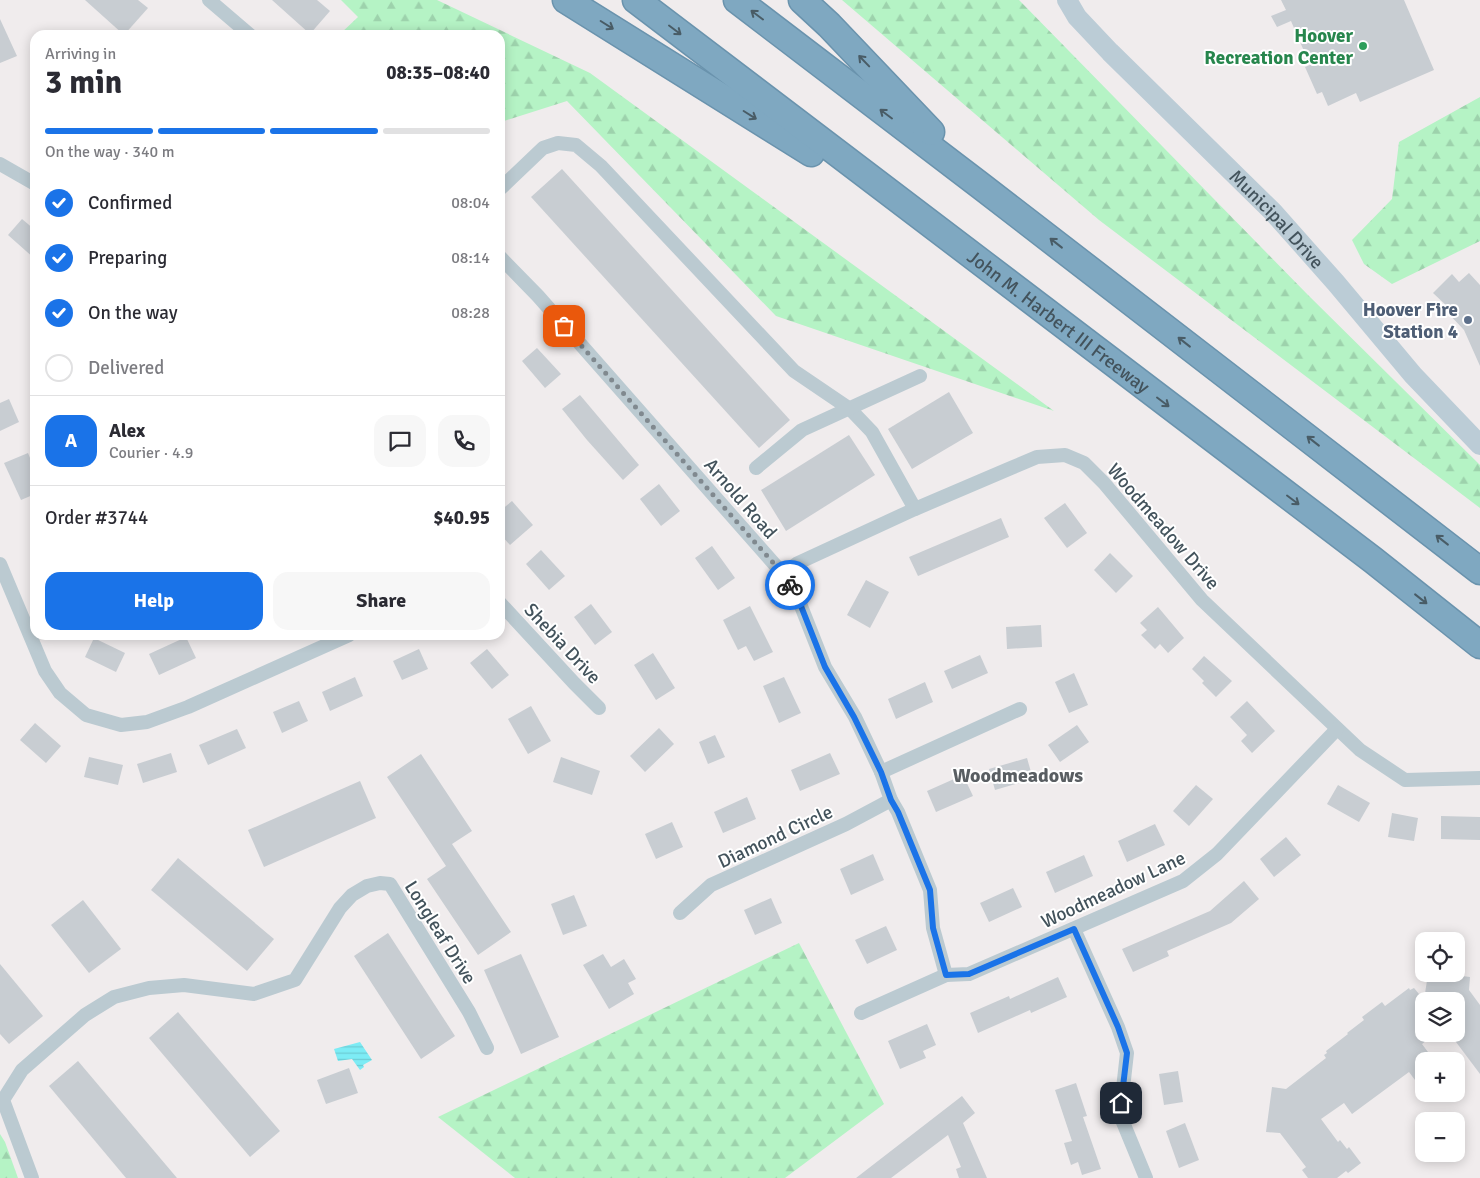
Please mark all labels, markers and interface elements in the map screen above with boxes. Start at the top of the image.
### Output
one-way arrow [751,10,764,21]
one-way arrow [600,21,614,31]
one-way arrow [668,24,681,35]
place label: Hoover Recreation Center [1204,24,1353,70]
marker: Hoover Recreation Center [1357,40,1369,52]
text: Arriving in [45,44,116,64]
one-way arrow [858,54,870,67]
text: 08:35–08:40 [386,61,490,85]
text: 3 min [45,63,122,102]
one-way arrow [880,108,893,119]
one-way arrow [743,109,757,120]
text: On the way · 340 m [45,142,175,162]
street label: Municipal Drive [1224,165,1329,274]
icon: check [45,189,73,217]
text: Confirmed [88,191,172,215]
text: 08:04 [451,193,490,213]
one-way arrow [1049,238,1063,248]
icon: check [45,244,73,272]
street label: John M. Harbert III Freeway [962,245,1154,399]
text: Preparing [88,246,167,270]
text: 08:14 [451,248,490,268]
place label: Hoover Fire Station 4 [1363,298,1458,344]
icon: check [45,299,73,327]
text: On the way [88,301,178,325]
text: 08:28 [451,303,490,323]
pin [543,305,585,347]
icon: bag [550,312,578,340]
marker: Hoover Fire Station 4 [1462,314,1474,326]
one-way arrow [1177,337,1191,347]
text: Delivered [88,356,164,380]
one-way arrow [1156,396,1169,407]
button: chat [374,415,426,467]
button: phone [438,415,490,467]
text: Alex [109,419,145,443]
text: A [65,429,77,453]
one-way arrow [1306,436,1320,446]
text: Courier · 4.9 [109,443,193,463]
street label: Arnold Road [699,453,782,544]
street label: Woodmeadow Drive [1102,459,1225,595]
one-way arrow [1286,494,1299,505]
text: Order #3744 [45,506,148,530]
text: $40.95 [433,506,490,530]
one-way arrow [1436,535,1449,546]
courier [765,560,815,610]
icon: bike [776,571,804,599]
button: Help [45,572,263,630]
button: Share [273,572,490,630]
one-way arrow [1414,593,1427,604]
street label: Shebia Drive [519,598,606,689]
district label: Woodmeadows [953,763,1083,788]
street label: Diamond Circle [714,800,837,874]
street label: Woodmeadow Lane [1037,846,1189,934]
street label: Longleaf Drive [399,876,481,989]
map controls [1415,932,1465,1162]
button: locate [1415,932,1465,982]
button: layers [1415,992,1465,1042]
button: + [1415,1052,1465,1102]
pin [1100,1082,1142,1124]
icon: home [1107,1089,1135,1117]
button: − [1415,1112,1465,1162]

